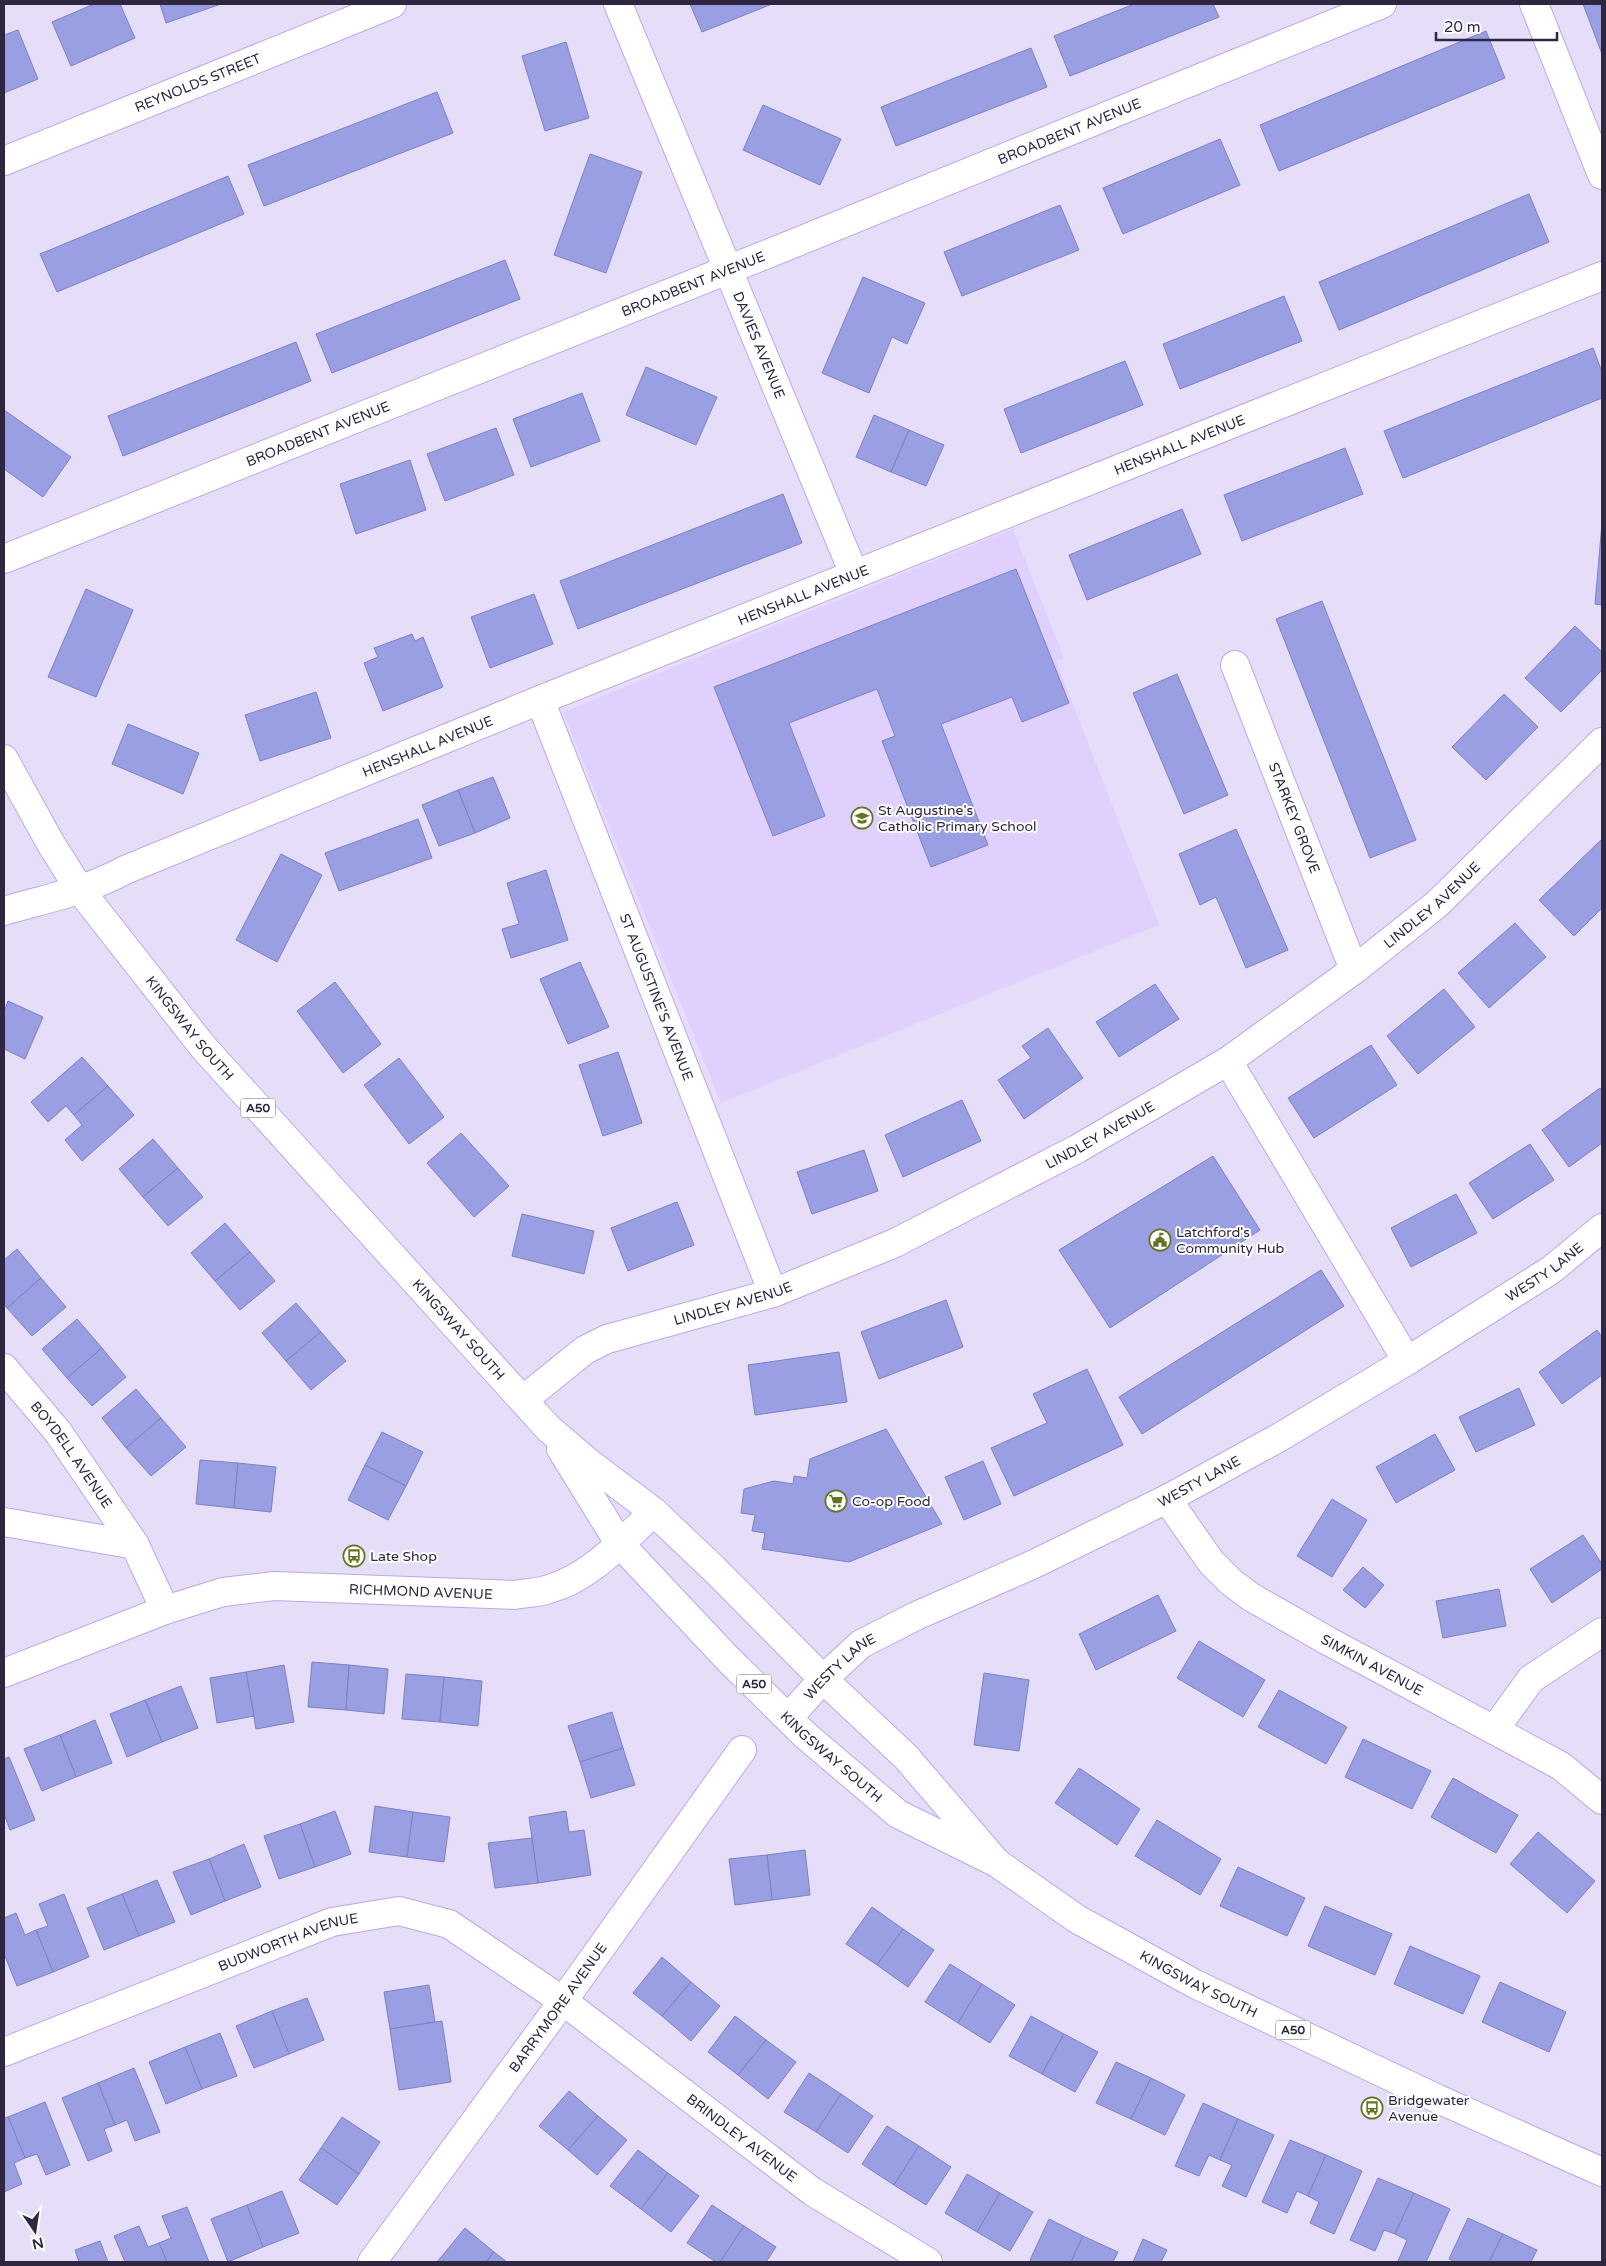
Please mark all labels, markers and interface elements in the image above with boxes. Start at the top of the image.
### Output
scale bar [1436,10,1557,42]
text: 20 m [1444,18,1481,36]
street label: REYNOLDS STREET [132,50,264,116]
street label: BROADBENT AVENUE [995,95,1144,168]
street label: BROADBENT AVENUE [619,248,768,321]
street label: DAVIES AVENUE [729,289,788,401]
street label: BROADBENT AVENUE [244,398,392,470]
street label: HENSHALL AVENUE [1112,411,1248,479]
street label: HENSHALL AVENUE [736,562,871,629]
street label: HENSHALL AVENUE [360,712,496,781]
street label: STARKEY GROVE [1265,760,1323,876]
place label: St Augustine's Catholic Primary School [878,802,1036,835]
school or university icon: St Augustine's Catholic Primary School [850,806,874,830]
street label: LINDLEY AVENUE [1381,858,1484,952]
street label: ST AUGUSTINE'S AVENUE [616,911,697,1083]
street label: KINGSWAY SOUTH [142,973,237,1084]
road number: A50 [240,1098,276,1118]
street label: LINDLEY AVENUE [1043,1098,1158,1173]
place label: Latchford's Community Hub [1176,1224,1285,1257]
public building icon: Latchford's Community Hub [1148,1228,1172,1252]
street label: WESTY LANE [1503,1239,1587,1306]
street label: KINGSWAY SOUTH [409,1276,508,1384]
street label: LINDLEY AVENUE [672,1278,795,1329]
street label: BOYDELL AVENUE [27,1398,116,1512]
street label: WESTY LANE [1155,1452,1244,1511]
supermarket icon: Co-op Food [824,1489,848,1513]
place label: Co-op Food [852,1493,931,1510]
bus stop icon: Late Shop [342,1544,366,1568]
place label: Late Shop [370,1548,437,1565]
street label: RICHMOND AVENUE [349,1581,493,1603]
street label: WESTY LANE [801,1630,879,1703]
street label: SIMKIN AVENUE [1318,1631,1426,1700]
road number: A50 [736,1675,772,1694]
street label: KINGSWAY SOUTH [777,1708,886,1806]
street label: BUDWORTH AVENUE [216,1910,360,1975]
street label: BARRYMORE AVENUE [506,1940,611,2076]
street label: KINGSWAY SOUTH [1137,1947,1260,2021]
road number: A50 [1276,2020,1310,2040]
street label: BRINDLEY AVENUE [683,2090,800,2186]
place label: Bridgewater Avenue [1388,2092,1470,2125]
bus stop icon: Bridgewater Avenue [1360,2096,1384,2120]
north arrow [10,2206,60,2256]
text: N [30,2234,45,2253]

